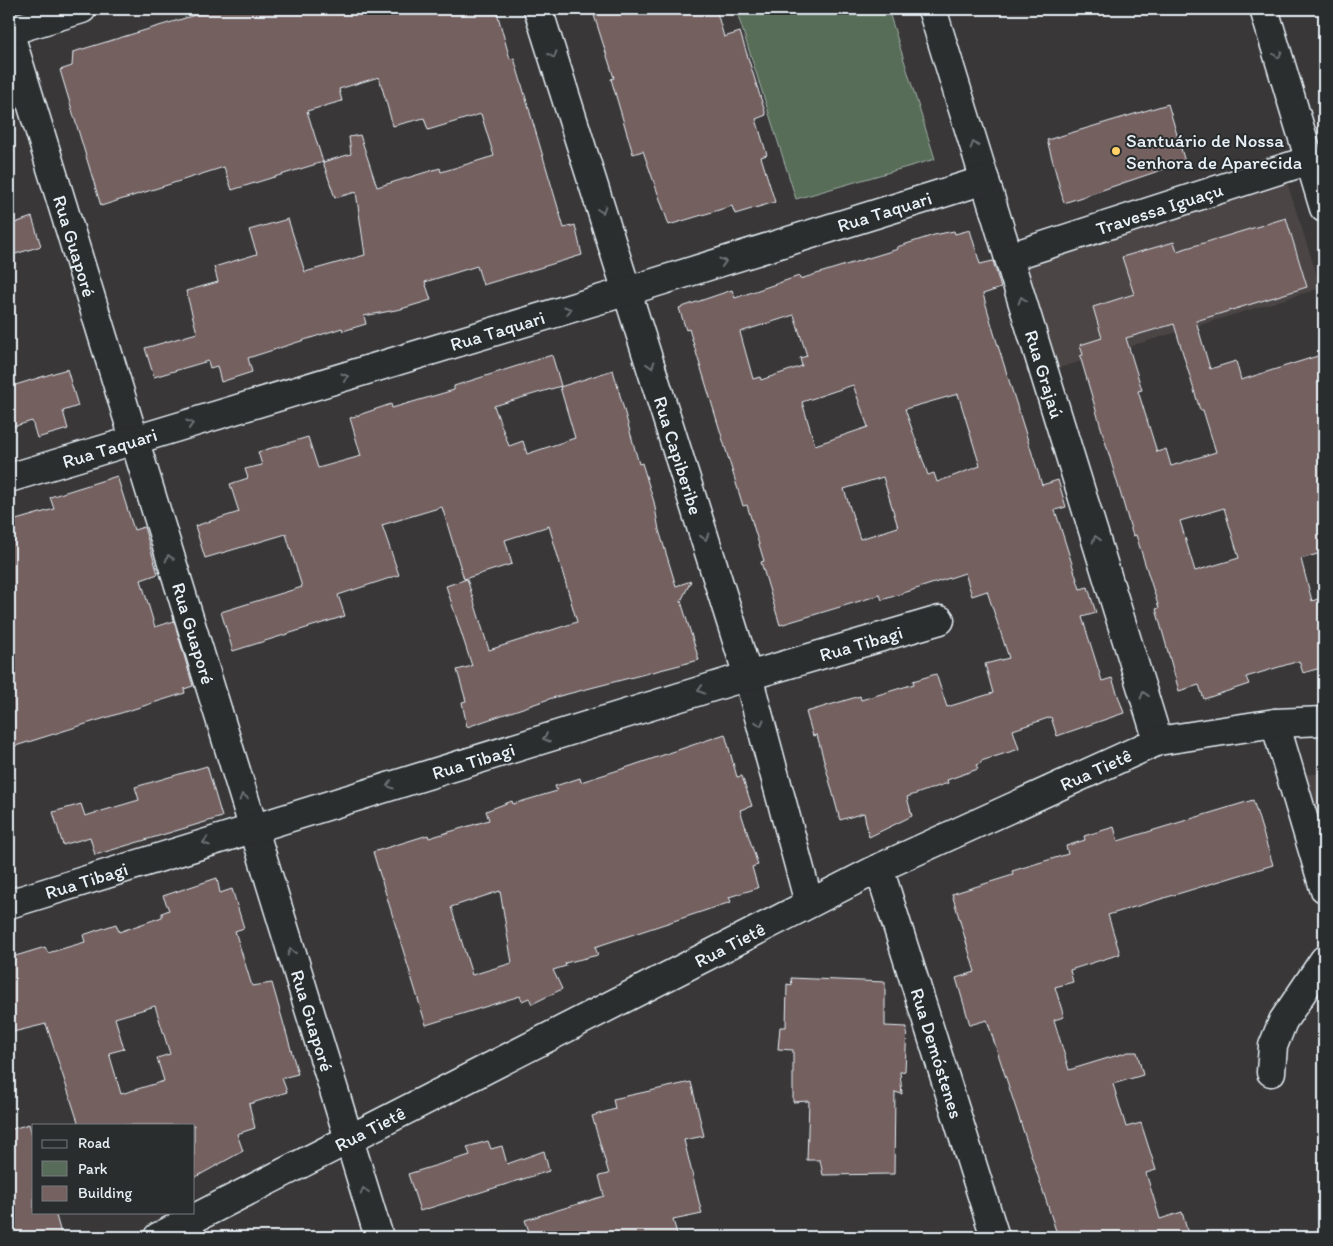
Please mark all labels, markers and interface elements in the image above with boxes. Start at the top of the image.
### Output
one-way arrow [547,50,557,59]
one-way arrow [1272,51,1282,59]
place label: Santuário de Nossa Senhora de Aparecida [1126,129,1302,174]
one-way arrow [970,142,980,150]
marker: Santuário de Nossa Senhora de Aparecida [1110,145,1122,157]
street label: Travessa Iguaçu [1093,178,1226,240]
street label: Rua Taquari [834,186,935,237]
street label: Rua Guaporé [48,193,101,300]
one-way arrow [597,205,607,214]
one-way arrow [718,257,726,267]
one-way arrow [1018,297,1028,305]
one-way arrow [563,305,571,315]
street label: Rua Taquari [447,306,547,356]
street label: Rua Grajaú [1020,327,1069,422]
one-way arrow [646,360,656,368]
one-way arrow [340,372,349,382]
street label: Rua Capiberibe [649,393,707,518]
one-way arrow [185,420,193,430]
street label: Rua Taquari [60,423,160,473]
one-way arrow [699,532,709,540]
one-way arrow [1092,536,1102,544]
one-way arrow [165,554,175,562]
street label: Rua Guaporé [167,580,220,687]
street label: Rua Tibagi [817,621,905,667]
one-way arrow [697,684,706,694]
one-way arrow [1139,691,1149,699]
one-way arrow [755,718,765,726]
one-way arrow [542,732,550,742]
street label: Rua Tibagi [429,738,518,785]
street label: Rua Tietê [1056,744,1135,796]
one-way arrow [387,780,395,790]
one-way arrow [238,793,248,801]
one-way arrow [202,836,211,846]
street label: Rua Tibagi [42,857,131,904]
street label: Rua Tietê [690,917,769,973]
one-way arrow [286,948,296,956]
street label: Rua Guaporé [286,967,339,1074]
street label: Rua Demóstenes [905,985,968,1121]
street label: Rua Tietê [331,1101,409,1157]
legend [32,1124,195,1214]
text: Road [78,1134,111,1152]
text: Park [78,1160,108,1178]
text: Building [78,1184,132,1202]
one-way arrow [360,1187,370,1195]

